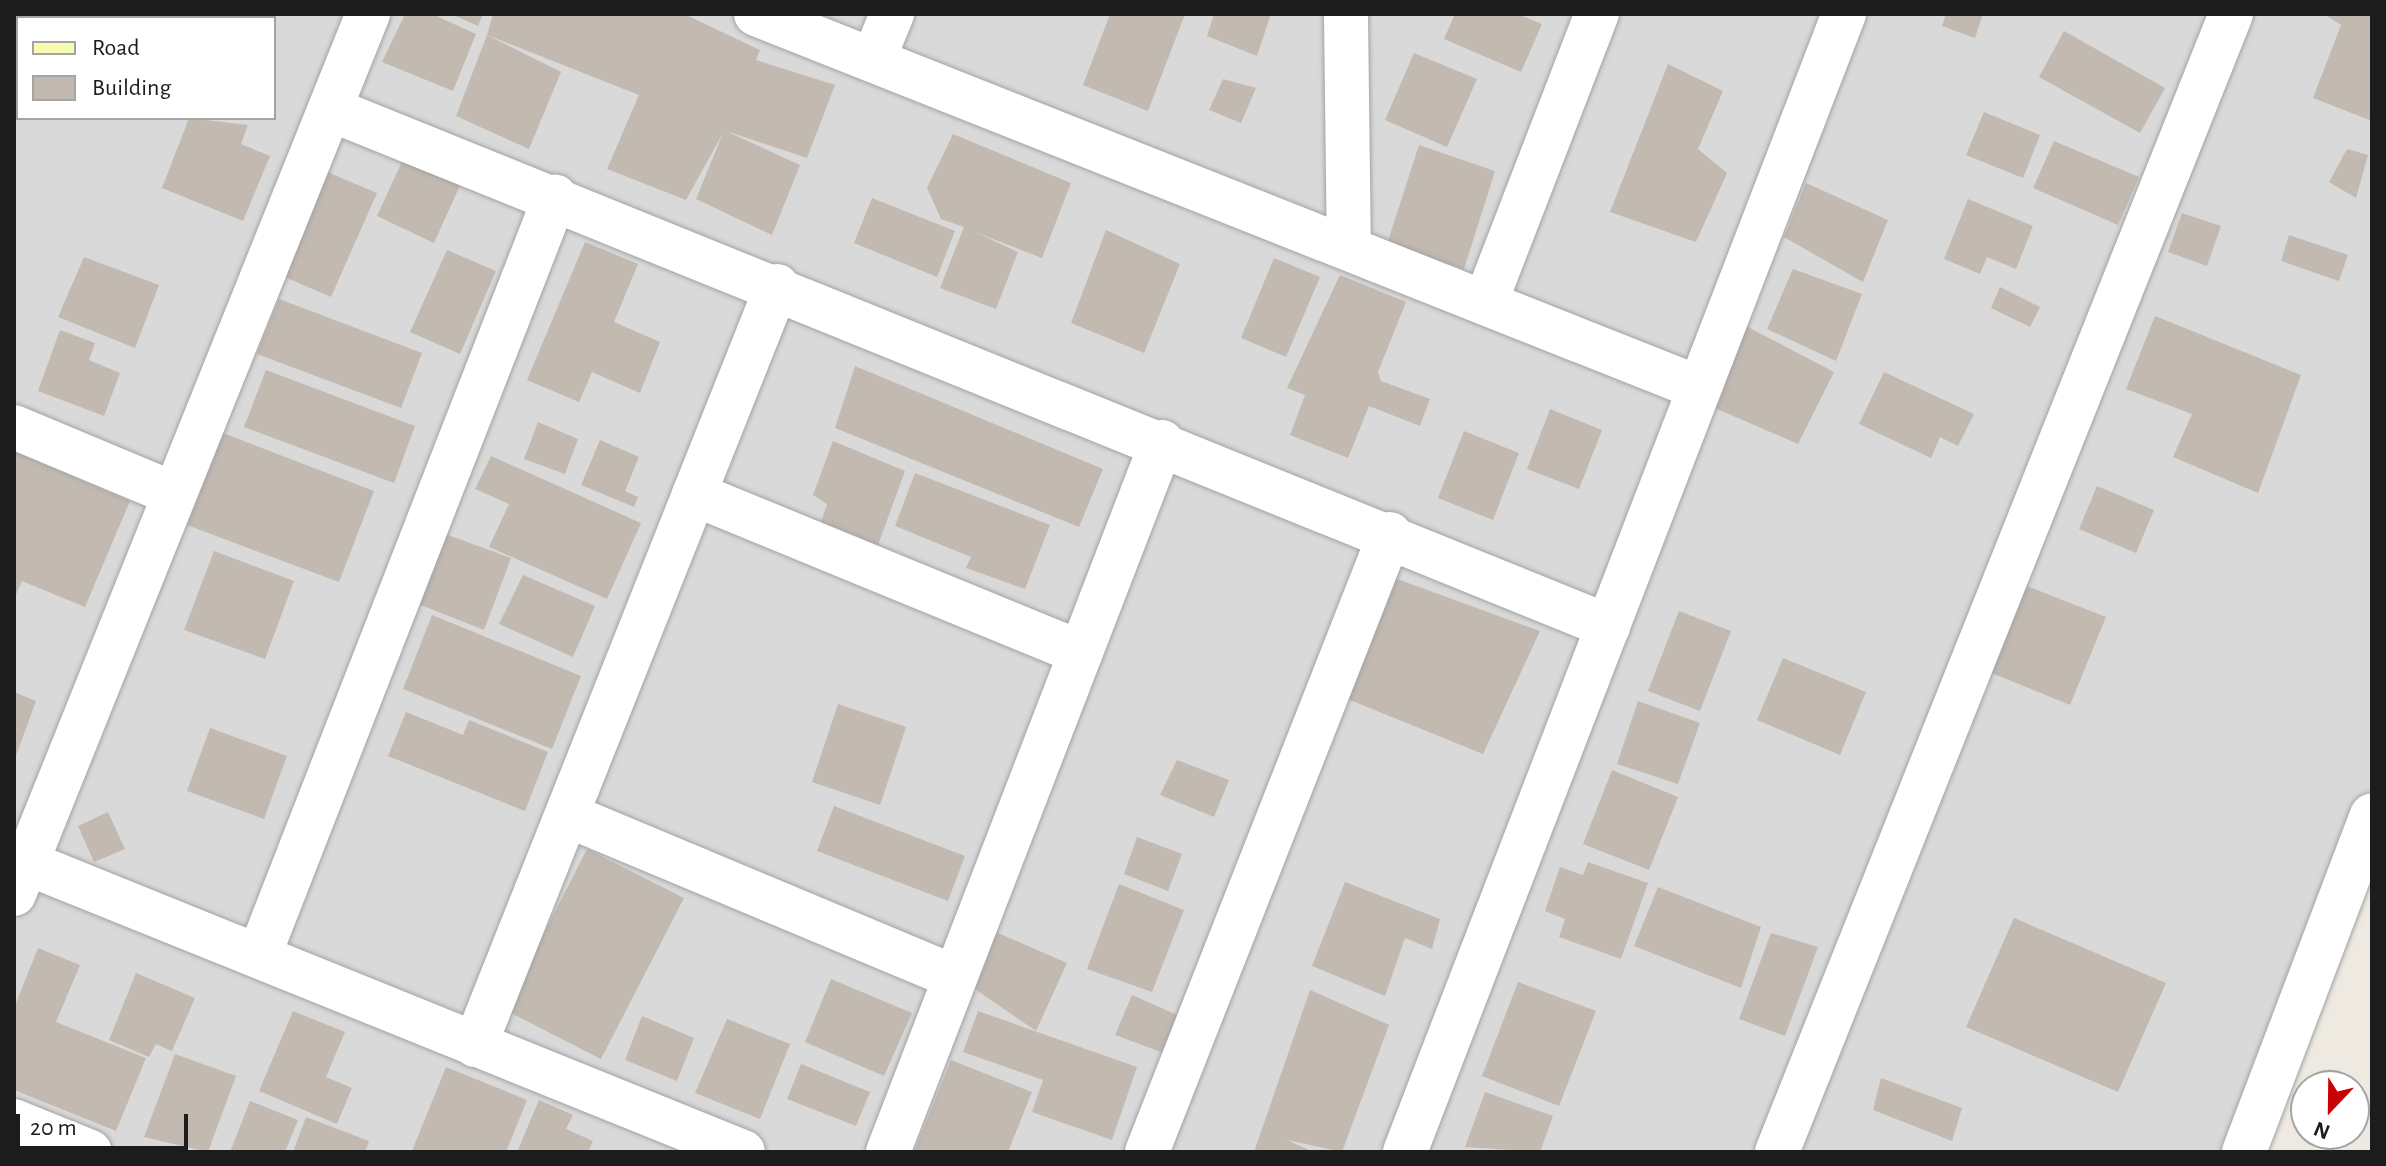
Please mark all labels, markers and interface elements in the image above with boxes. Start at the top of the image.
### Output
legend [16,16,276,120]
text: Road [92,36,140,60]
text: Building [92,76,171,100]
north arrow [2290,1070,2370,1150]
scale bar [20,1098,192,1148]
text: 20 m [30,1116,77,1140]
text: N [2311,1117,2333,1143]

